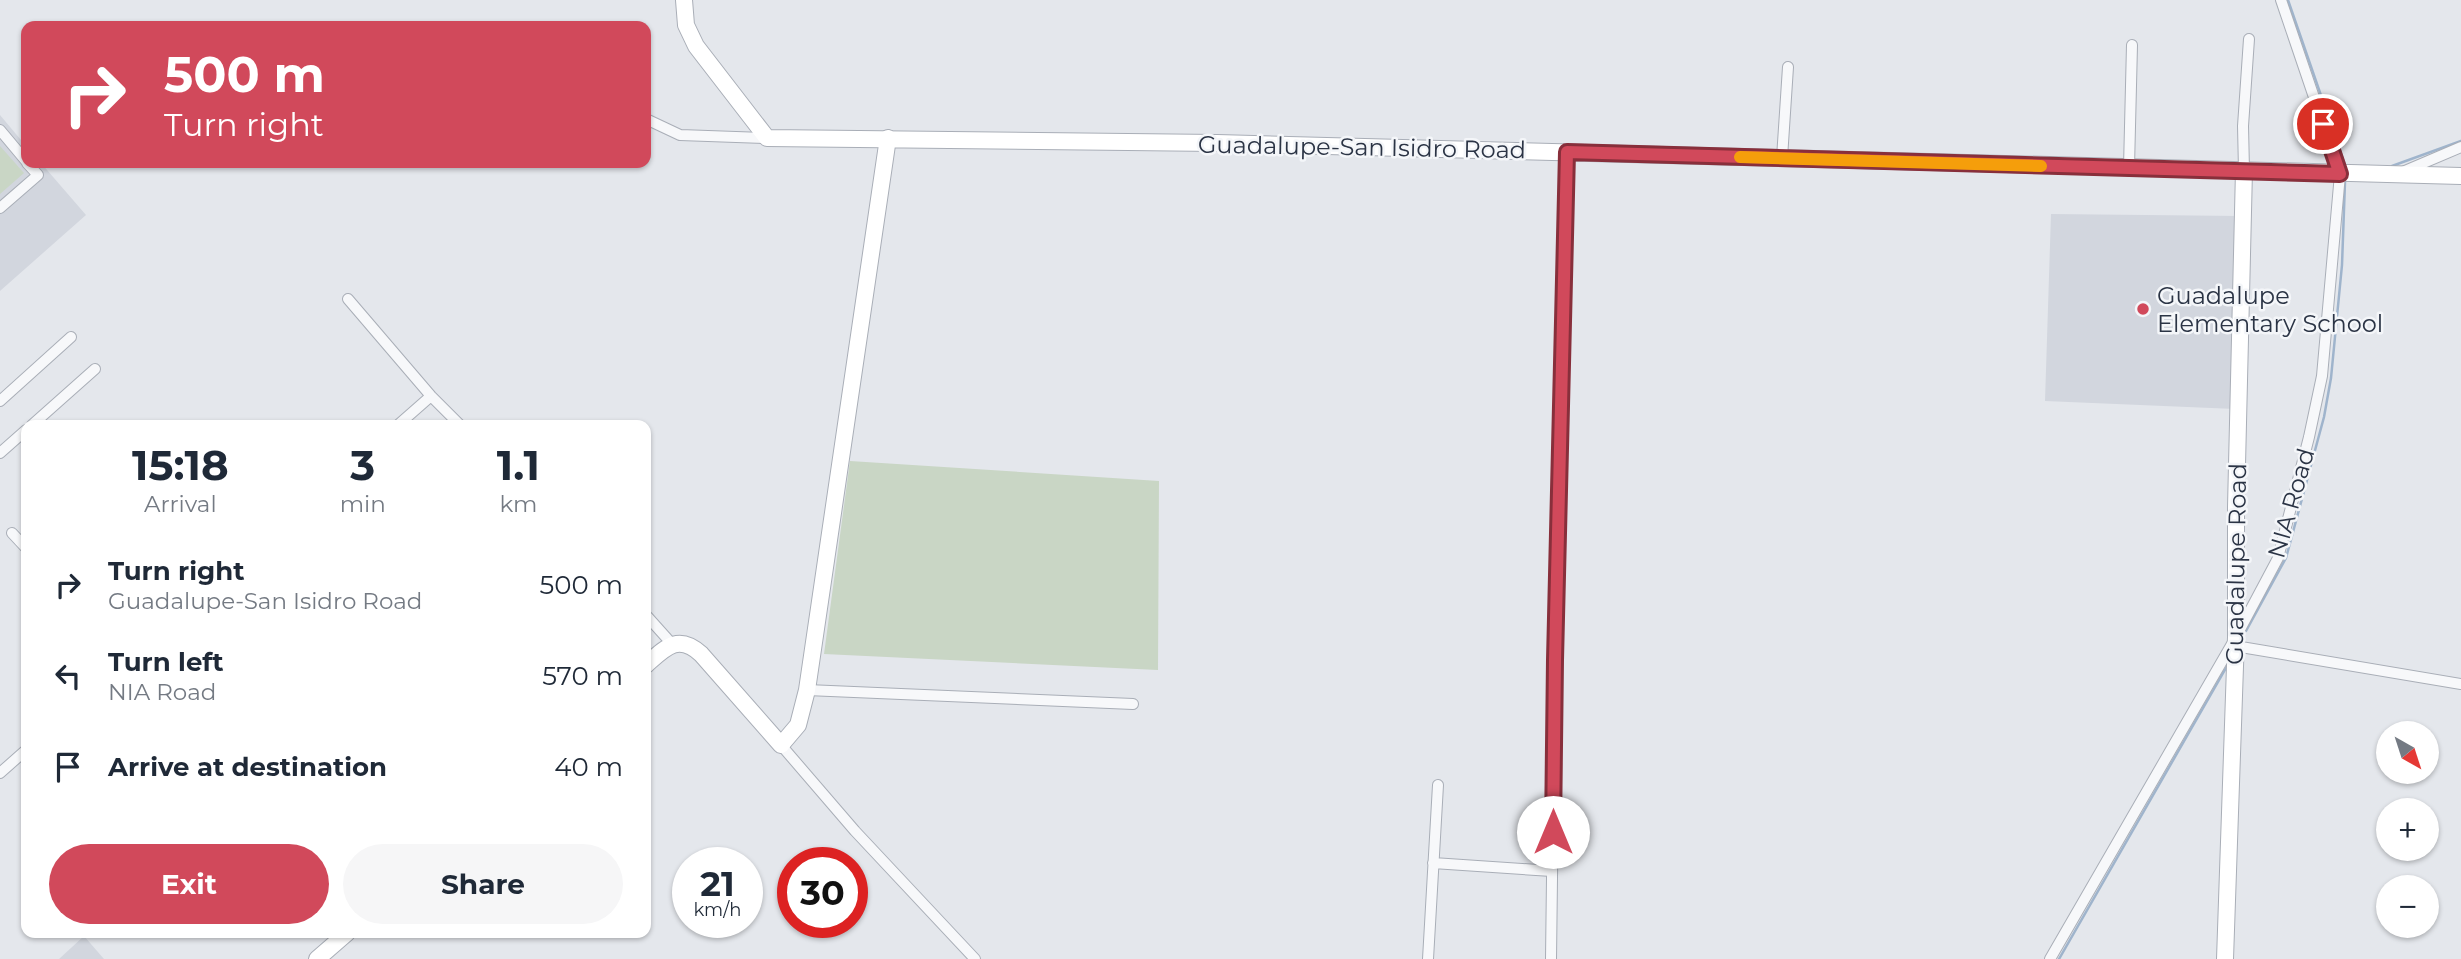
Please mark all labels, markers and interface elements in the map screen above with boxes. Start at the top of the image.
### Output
text: 500 m [164,45,325,104]
icon: right [49,49,140,140]
pin [2293,94,2353,154]
text: Turn right [164,105,324,144]
icon: arrive [2304,105,2342,143]
street label: Guadalupe-San Isidro Road [1198,130,1526,164]
place label: Guadalupe Elementary School [2157,281,2383,338]
marker: Guadalupe Elementary School [2135,301,2151,317]
text: 15:18 [132,439,229,491]
text: 3 [350,439,375,491]
text: 1.1 [497,439,540,491]
street label: NIA Road [2261,445,2321,561]
street label: Guadalupe Road [2220,463,2252,665]
text: Arrival [144,490,217,518]
text: min [340,490,386,518]
text: km [499,490,537,518]
text: Turn right [108,555,244,587]
icon: right [49,566,87,604]
text: 500 m [539,569,623,601]
text: Guadalupe-San Isidro Road [108,587,422,615]
text: Turn left [108,646,224,678]
icon: left [49,657,87,695]
text: 570 m [542,660,623,692]
text: NIA Road [108,678,216,706]
north arrow [2376,721,2440,784]
map controls [2376,721,2439,938]
icon: arrive [49,748,87,786]
text: Arrive at destination [108,751,387,783]
text: 40 m [554,751,623,783]
position arrow [1516,795,1590,869]
button: + [2376,798,2439,861]
button: Exit [49,844,329,924]
button: Share [343,844,623,924]
speed limit sign: 30 [777,847,868,938]
text: 21 [700,862,735,905]
button: − [2376,875,2439,938]
text: km/h [693,899,742,921]

